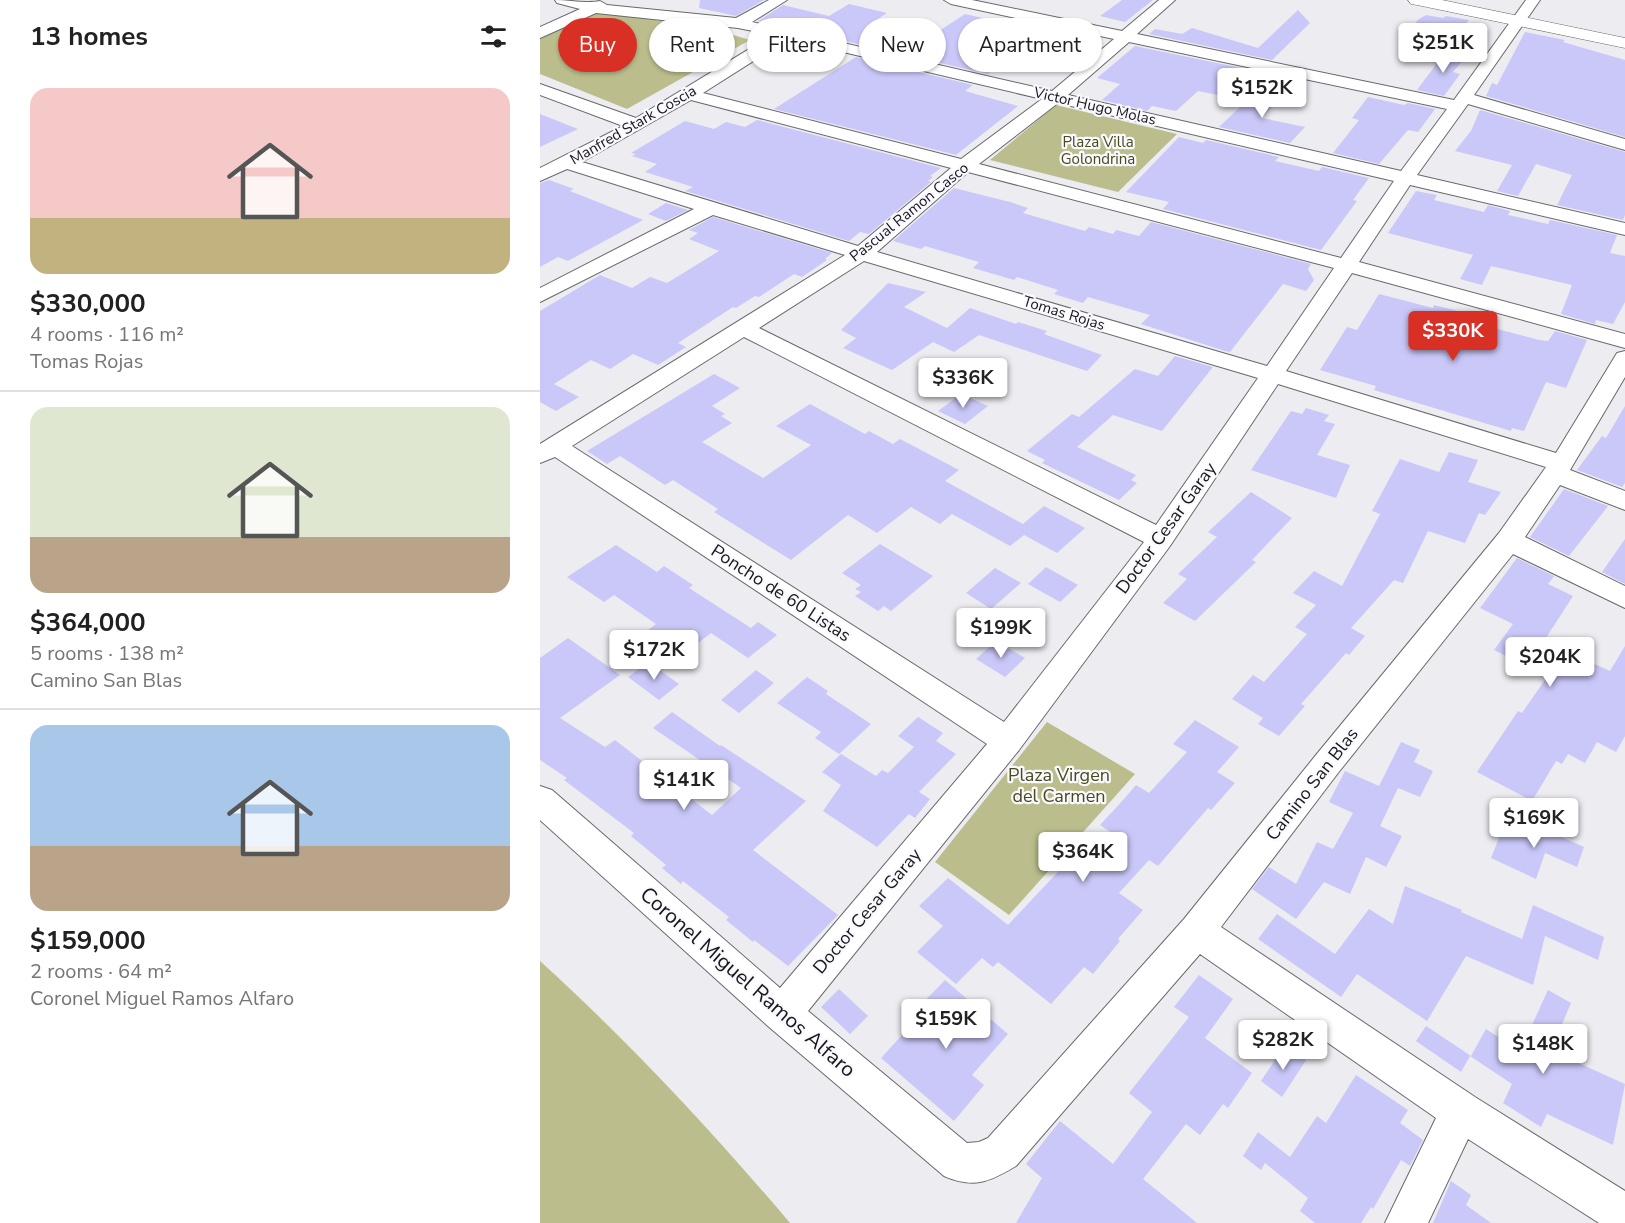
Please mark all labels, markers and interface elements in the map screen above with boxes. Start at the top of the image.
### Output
chip: Buy [558,18,637,72]
chip: Rent [649,18,735,72]
chip: Filters [747,18,847,72]
chip: New [859,18,946,72]
chip: Apartment [958,18,1102,72]
text: 13 homes [30,19,148,54]
icon: filters [477,20,510,53]
pin: $251K [1401,23,1485,74]
text: $251K [1412,29,1474,56]
pin: $152K [1220,68,1304,119]
text: $152K [1231,74,1293,101]
street label: Manfred Stark Coscia [566,81,700,169]
street label: Victor Hugo Molas [1031,82,1158,130]
icon: home [216,127,324,235]
park label: Plaza Villa Golondrina [1061,132,1135,169]
street label: Pascual Ramon Casco [845,158,973,266]
text: $330,000 [30,286,146,321]
street label: Tomas Rojas [1020,291,1108,335]
pin: $330K [1411,311,1495,362]
text: $330K [1422,317,1484,344]
text: 4 rooms · 116 m² [30,321,184,348]
text: Tomas Rojas [30,348,143,375]
pin: $336K [921,358,1005,409]
text: $336K [932,364,994,391]
icon: home [216,446,324,554]
street label: Doctor Cesar Garay [1110,457,1222,599]
street label: Poncho de 60 Listas [706,539,856,647]
text: $364,000 [30,605,146,640]
pin: $199K [959,608,1043,659]
text: $199K [970,614,1032,641]
pin: $172K [612,630,696,681]
text: $172K [623,636,685,663]
pin: $204K [1508,637,1592,688]
text: 5 rooms · 138 m² [30,640,184,667]
text: $204K [1519,643,1581,670]
text: Camino San Blas [30,667,182,694]
street label: Camino San Blas [1260,723,1364,845]
pin: $141K [642,760,726,811]
park label: Plaza Virgen del Carmen [1008,763,1110,808]
icon: home [216,764,324,872]
text: $141K [653,766,715,793]
pin: $169K [1492,798,1576,849]
text: $169K [1503,804,1565,831]
pin: $364K [1041,832,1125,883]
text: $364K [1052,838,1114,865]
street label: Doctor Cesar Garay [807,843,927,979]
street label: Coronel Miguel Ramos Alfaro [634,880,862,1084]
text: $159,000 [30,923,146,958]
text: 2 rooms · 64 m² [30,958,172,985]
text: Coronel Miguel Ramos Alfaro [30,985,294,1012]
pin: $159K [904,999,988,1050]
text: $159K [915,1005,977,1032]
pin: $282K [1241,1020,1325,1071]
pin: $148K [1501,1024,1585,1075]
text: $282K [1252,1026,1314,1053]
text: $148K [1512,1030,1574,1057]

